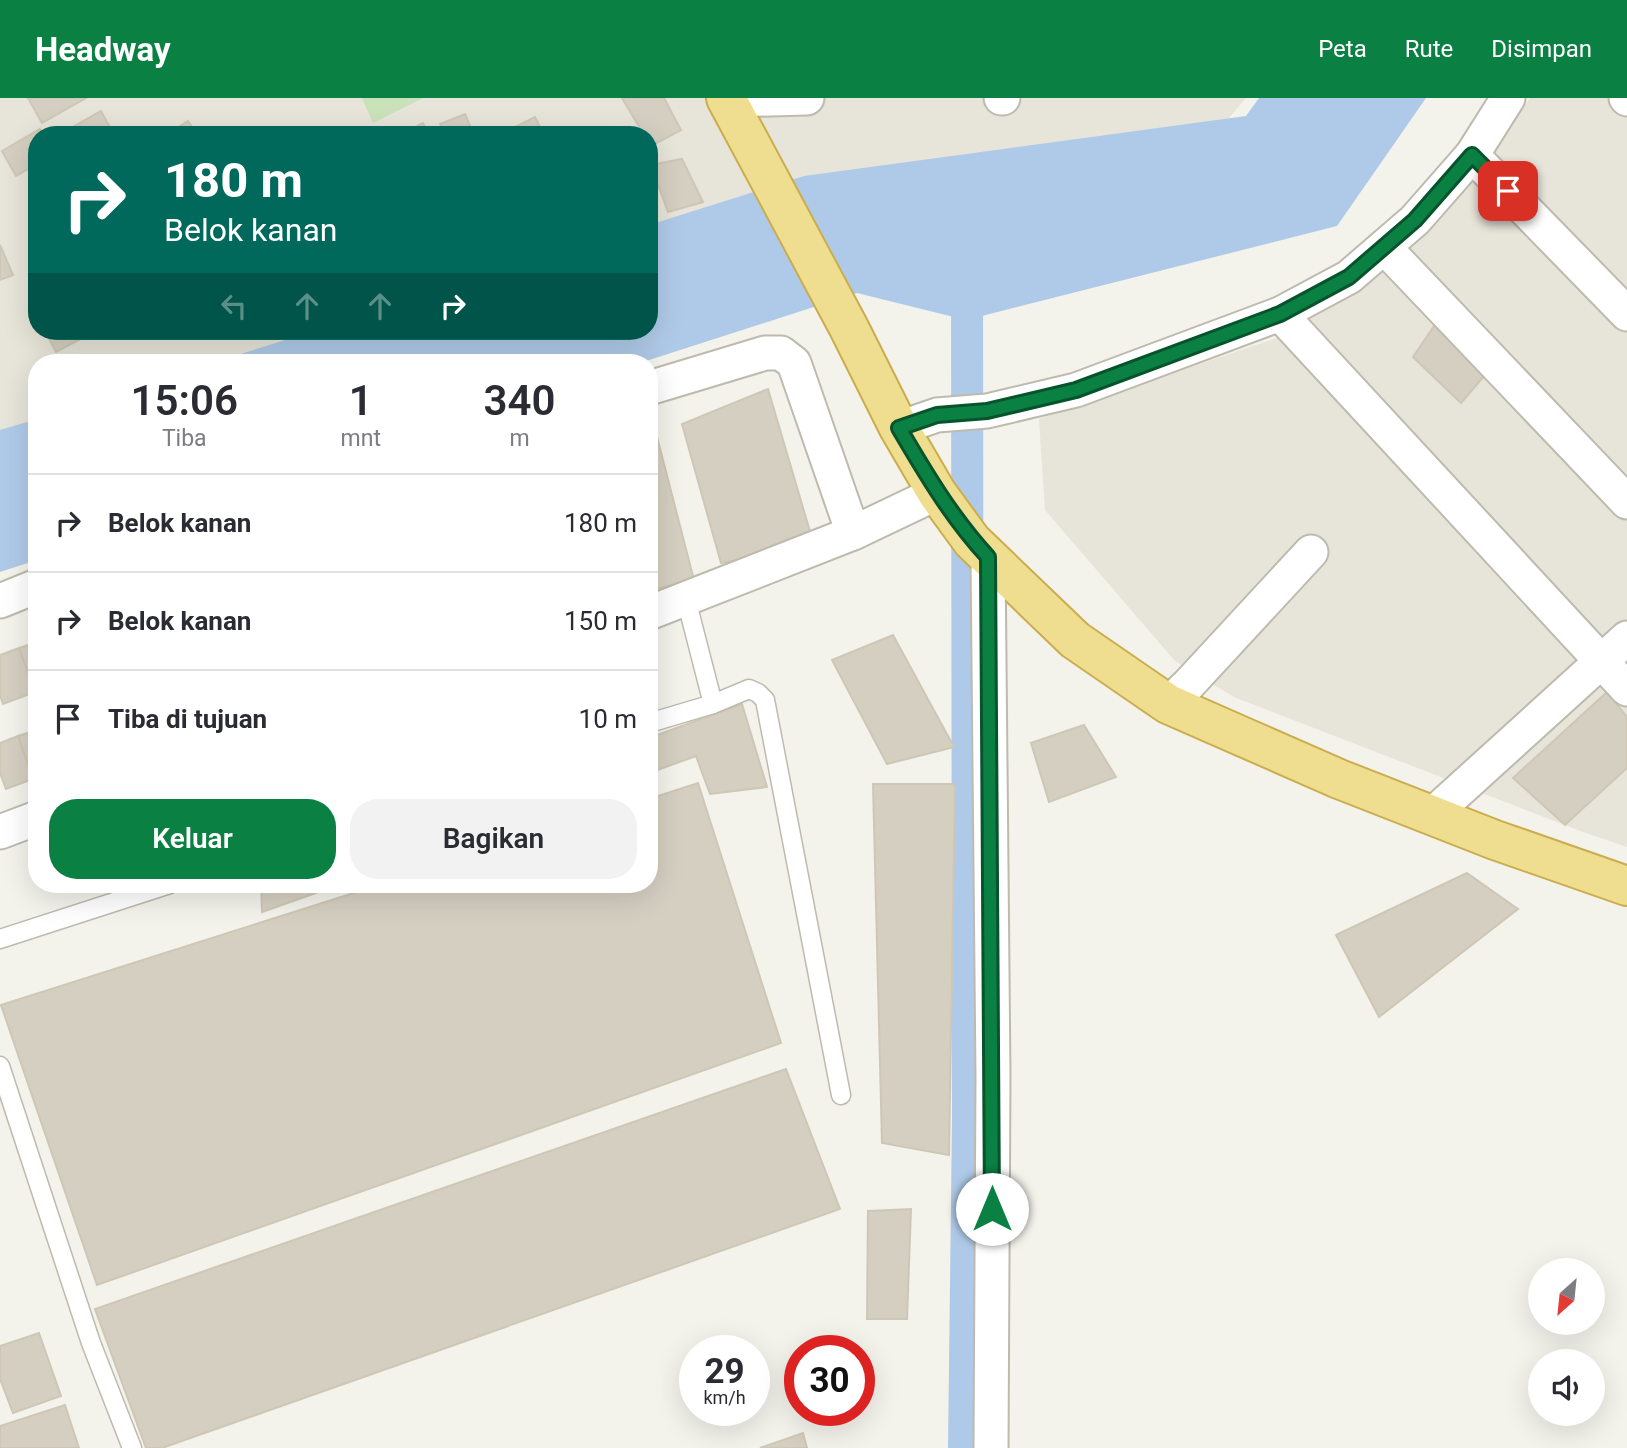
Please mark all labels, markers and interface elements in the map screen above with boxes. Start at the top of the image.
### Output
text: Headway [35,30,171,69]
text: Peta [1318,35,1367,63]
text: Rute [1405,35,1453,63]
text: Disimpan [1491,35,1592,63]
text: 180 m [164,152,303,209]
icon: right [49,154,140,245]
pin [1478,161,1538,221]
icon: arrive [1489,172,1527,210]
text: Belok kanan [164,211,337,249]
icon: left [215,287,253,325]
icon: ahead [288,287,326,325]
icon: ahead [361,287,399,325]
icon: right [434,287,472,325]
text: 15:06 [131,376,238,425]
text: 1 [349,376,373,425]
text: 340 [483,376,555,425]
text: Tiba [162,425,207,452]
text: mnt [341,425,381,452]
text: m [509,425,530,452]
icon: right [49,504,87,542]
text: Belok kanan [108,508,251,538]
text: 180 m [564,508,637,538]
icon: right [49,602,87,640]
text: Belok kanan [108,606,251,636]
text: 150 m [564,606,637,636]
icon: arrive [49,700,87,738]
text: Tiba di tujuan [108,704,267,734]
text: 10 m [579,704,637,734]
button: Keluar [49,799,336,879]
button: Bagikan [350,799,637,879]
position arrow [955,1172,1029,1246]
north arrow [1528,1258,1605,1335]
map controls [1528,1258,1605,1426]
speed limit sign: 30 [784,1335,875,1426]
button: sound [1528,1349,1605,1426]
text: 29 [704,1351,745,1392]
text: km/h [703,1387,746,1408]

